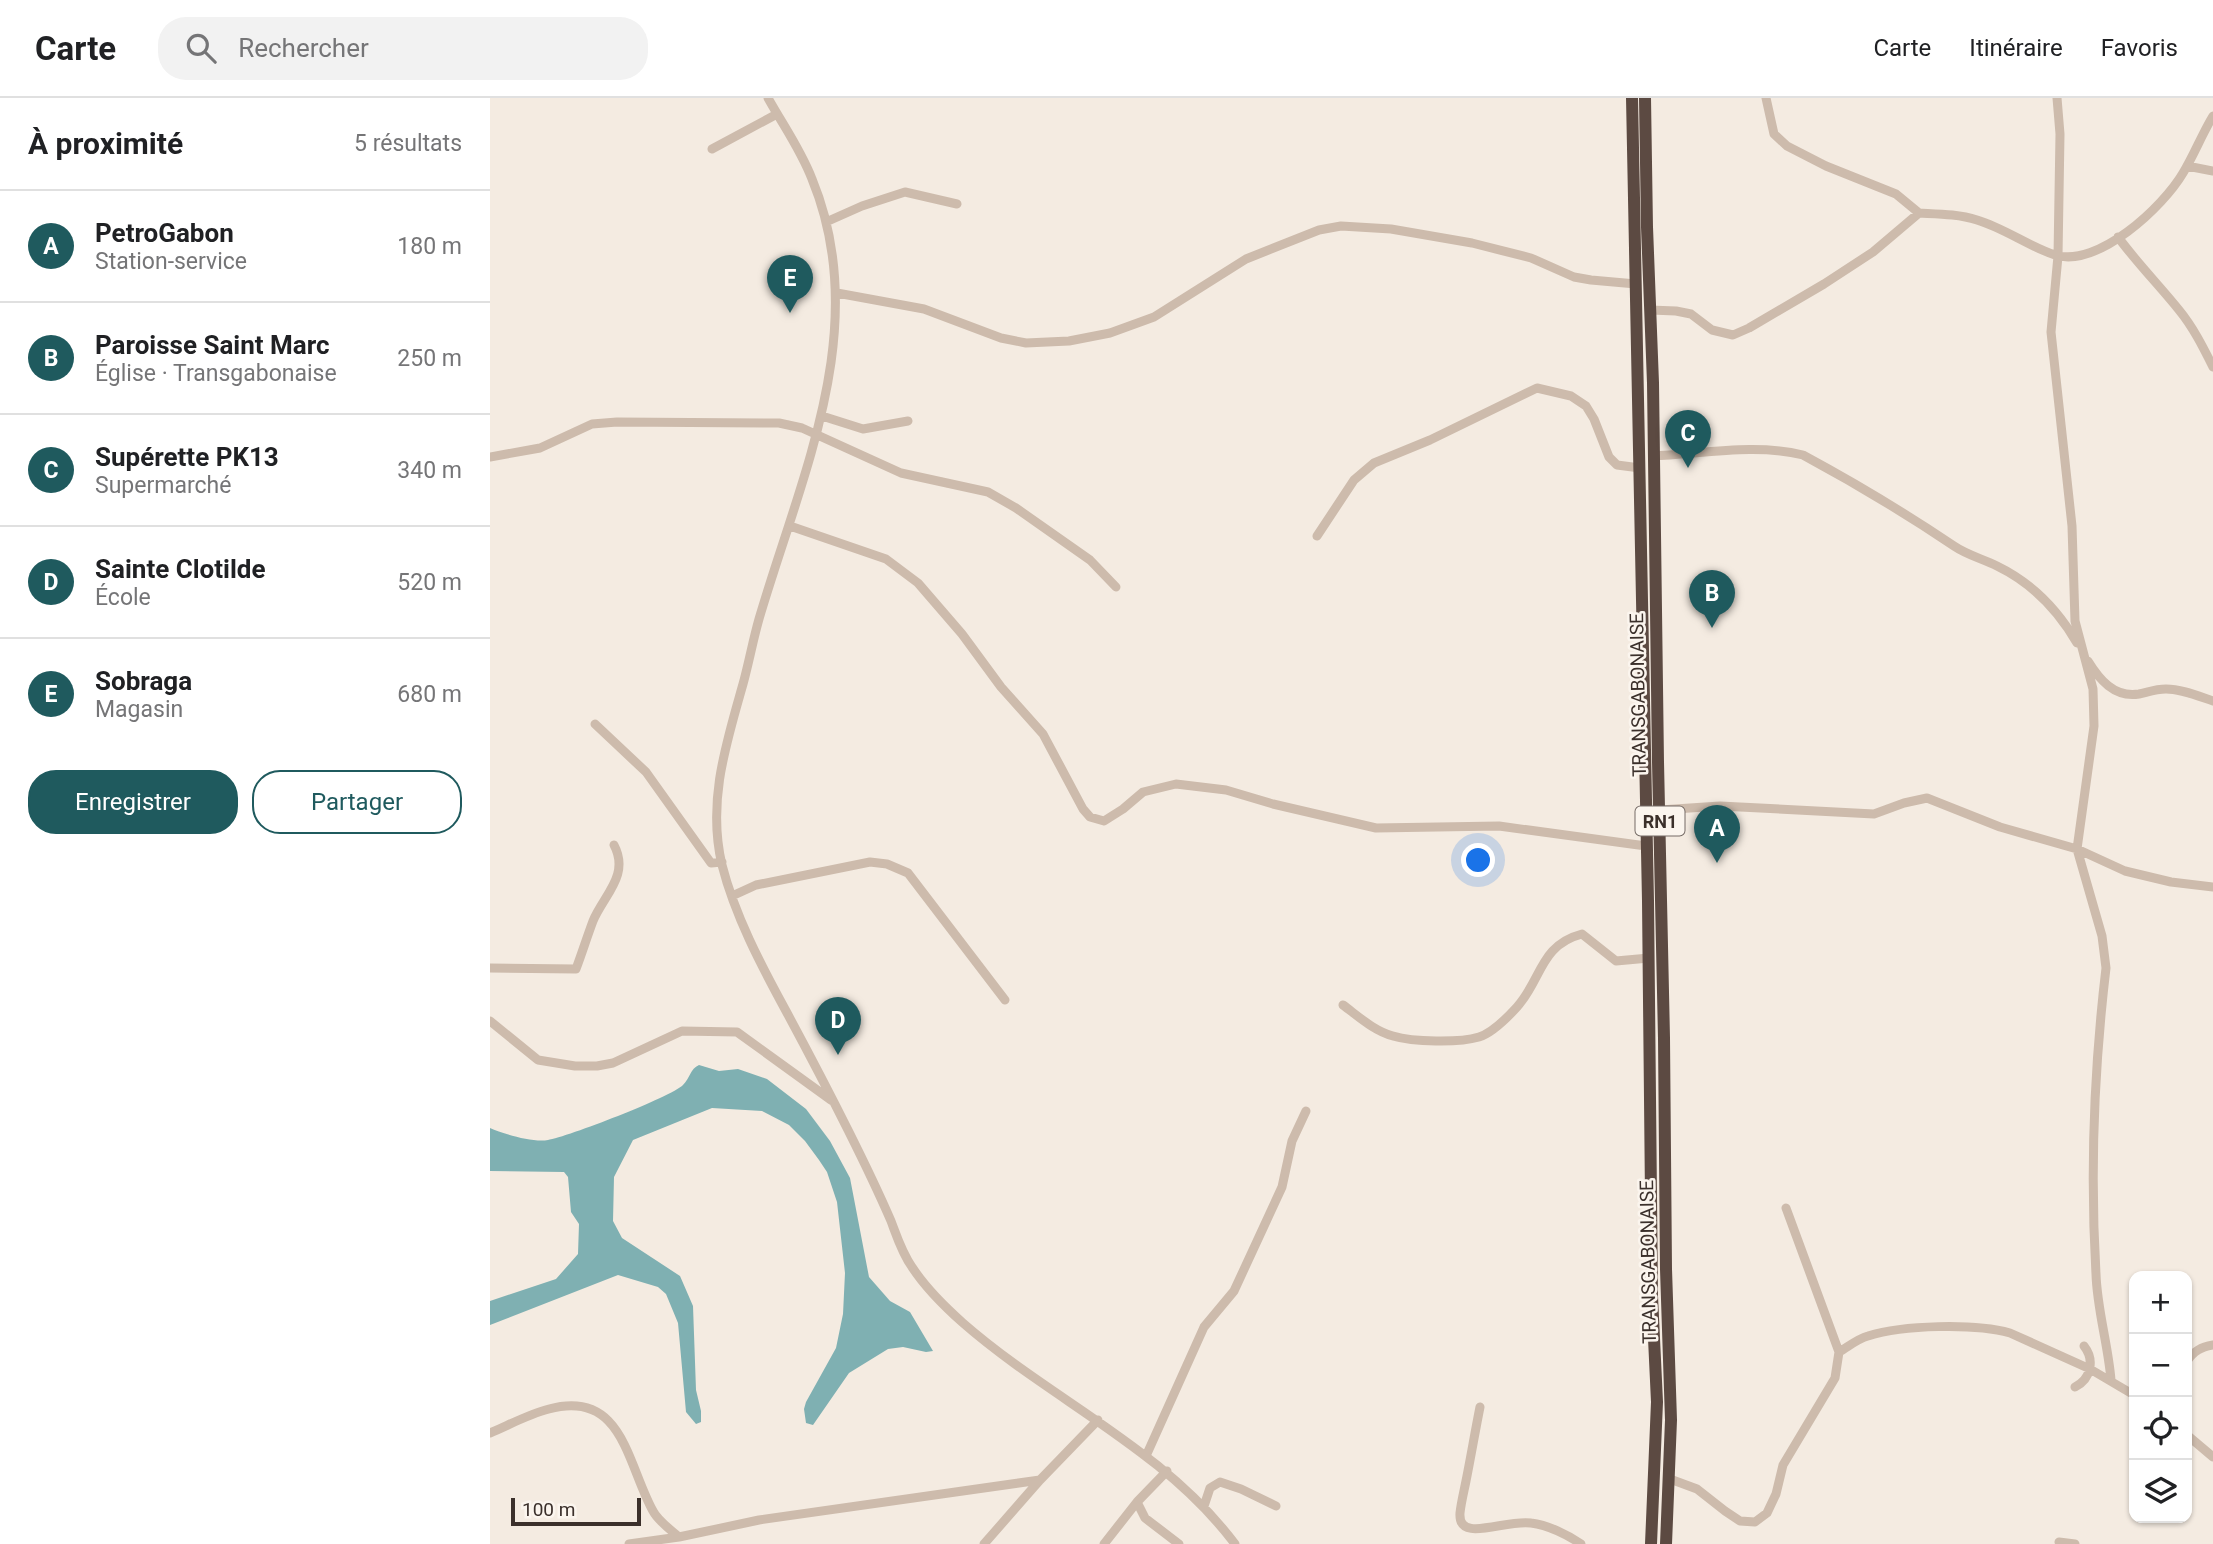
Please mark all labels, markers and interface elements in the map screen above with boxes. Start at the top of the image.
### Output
search box [158,17,648,80]
text: Carte [35,29,116,68]
icon: search [182,29,220,67]
text: Rechercher [238,33,369,63]
text: Carte [1873,34,1931,62]
text: Itinéraire [1969,34,2063,62]
text: Favoris [2101,34,2178,62]
text: À proximité [28,126,183,161]
text: 5 résultats [354,130,462,157]
text: PetroGabon [95,218,234,248]
text: A [43,233,59,260]
text: 180 m [397,233,462,260]
text: Station-service [95,248,247,275]
pin: E [767,255,813,313]
text: Paroisse Saint Marc [95,330,330,360]
text: B [44,345,58,372]
text: 250 m [397,345,462,372]
text: Église · Transgabonaise [95,360,337,387]
pin: C [1665,410,1711,468]
text: Supérette PK13 [95,442,279,472]
text: C [43,457,59,484]
text: 340 m [397,457,462,484]
text: Supermarché [95,472,231,499]
text: Sainte Clotilde [95,554,266,584]
text: D [44,569,58,596]
text: 520 m [397,569,462,596]
pin: B [1689,570,1735,628]
text: École [95,584,151,611]
street label: TRANSGABONAISE [1625,613,1651,777]
text: Sobraga [95,666,192,696]
text: E [45,681,57,708]
text: 680 m [397,681,462,708]
text: Magasin [95,696,183,723]
button: Enregistrer [28,770,238,834]
button: Partager [252,770,462,834]
pin: A [1694,805,1740,863]
road number: RN1 [1636,806,1684,836]
your location [1461,843,1495,877]
pin: D [815,997,861,1055]
street label: TRANSGABONAISE [1635,1180,1661,1344]
map controls [2129,1271,2192,1523]
button: + [2129,1271,2192,1334]
button: − [2129,1334,2192,1397]
button: locate [2129,1397,2192,1460]
button: layers [2129,1460,2192,1523]
scale bar [511,1495,640,1527]
text: 100 m [522,1498,575,1521]

